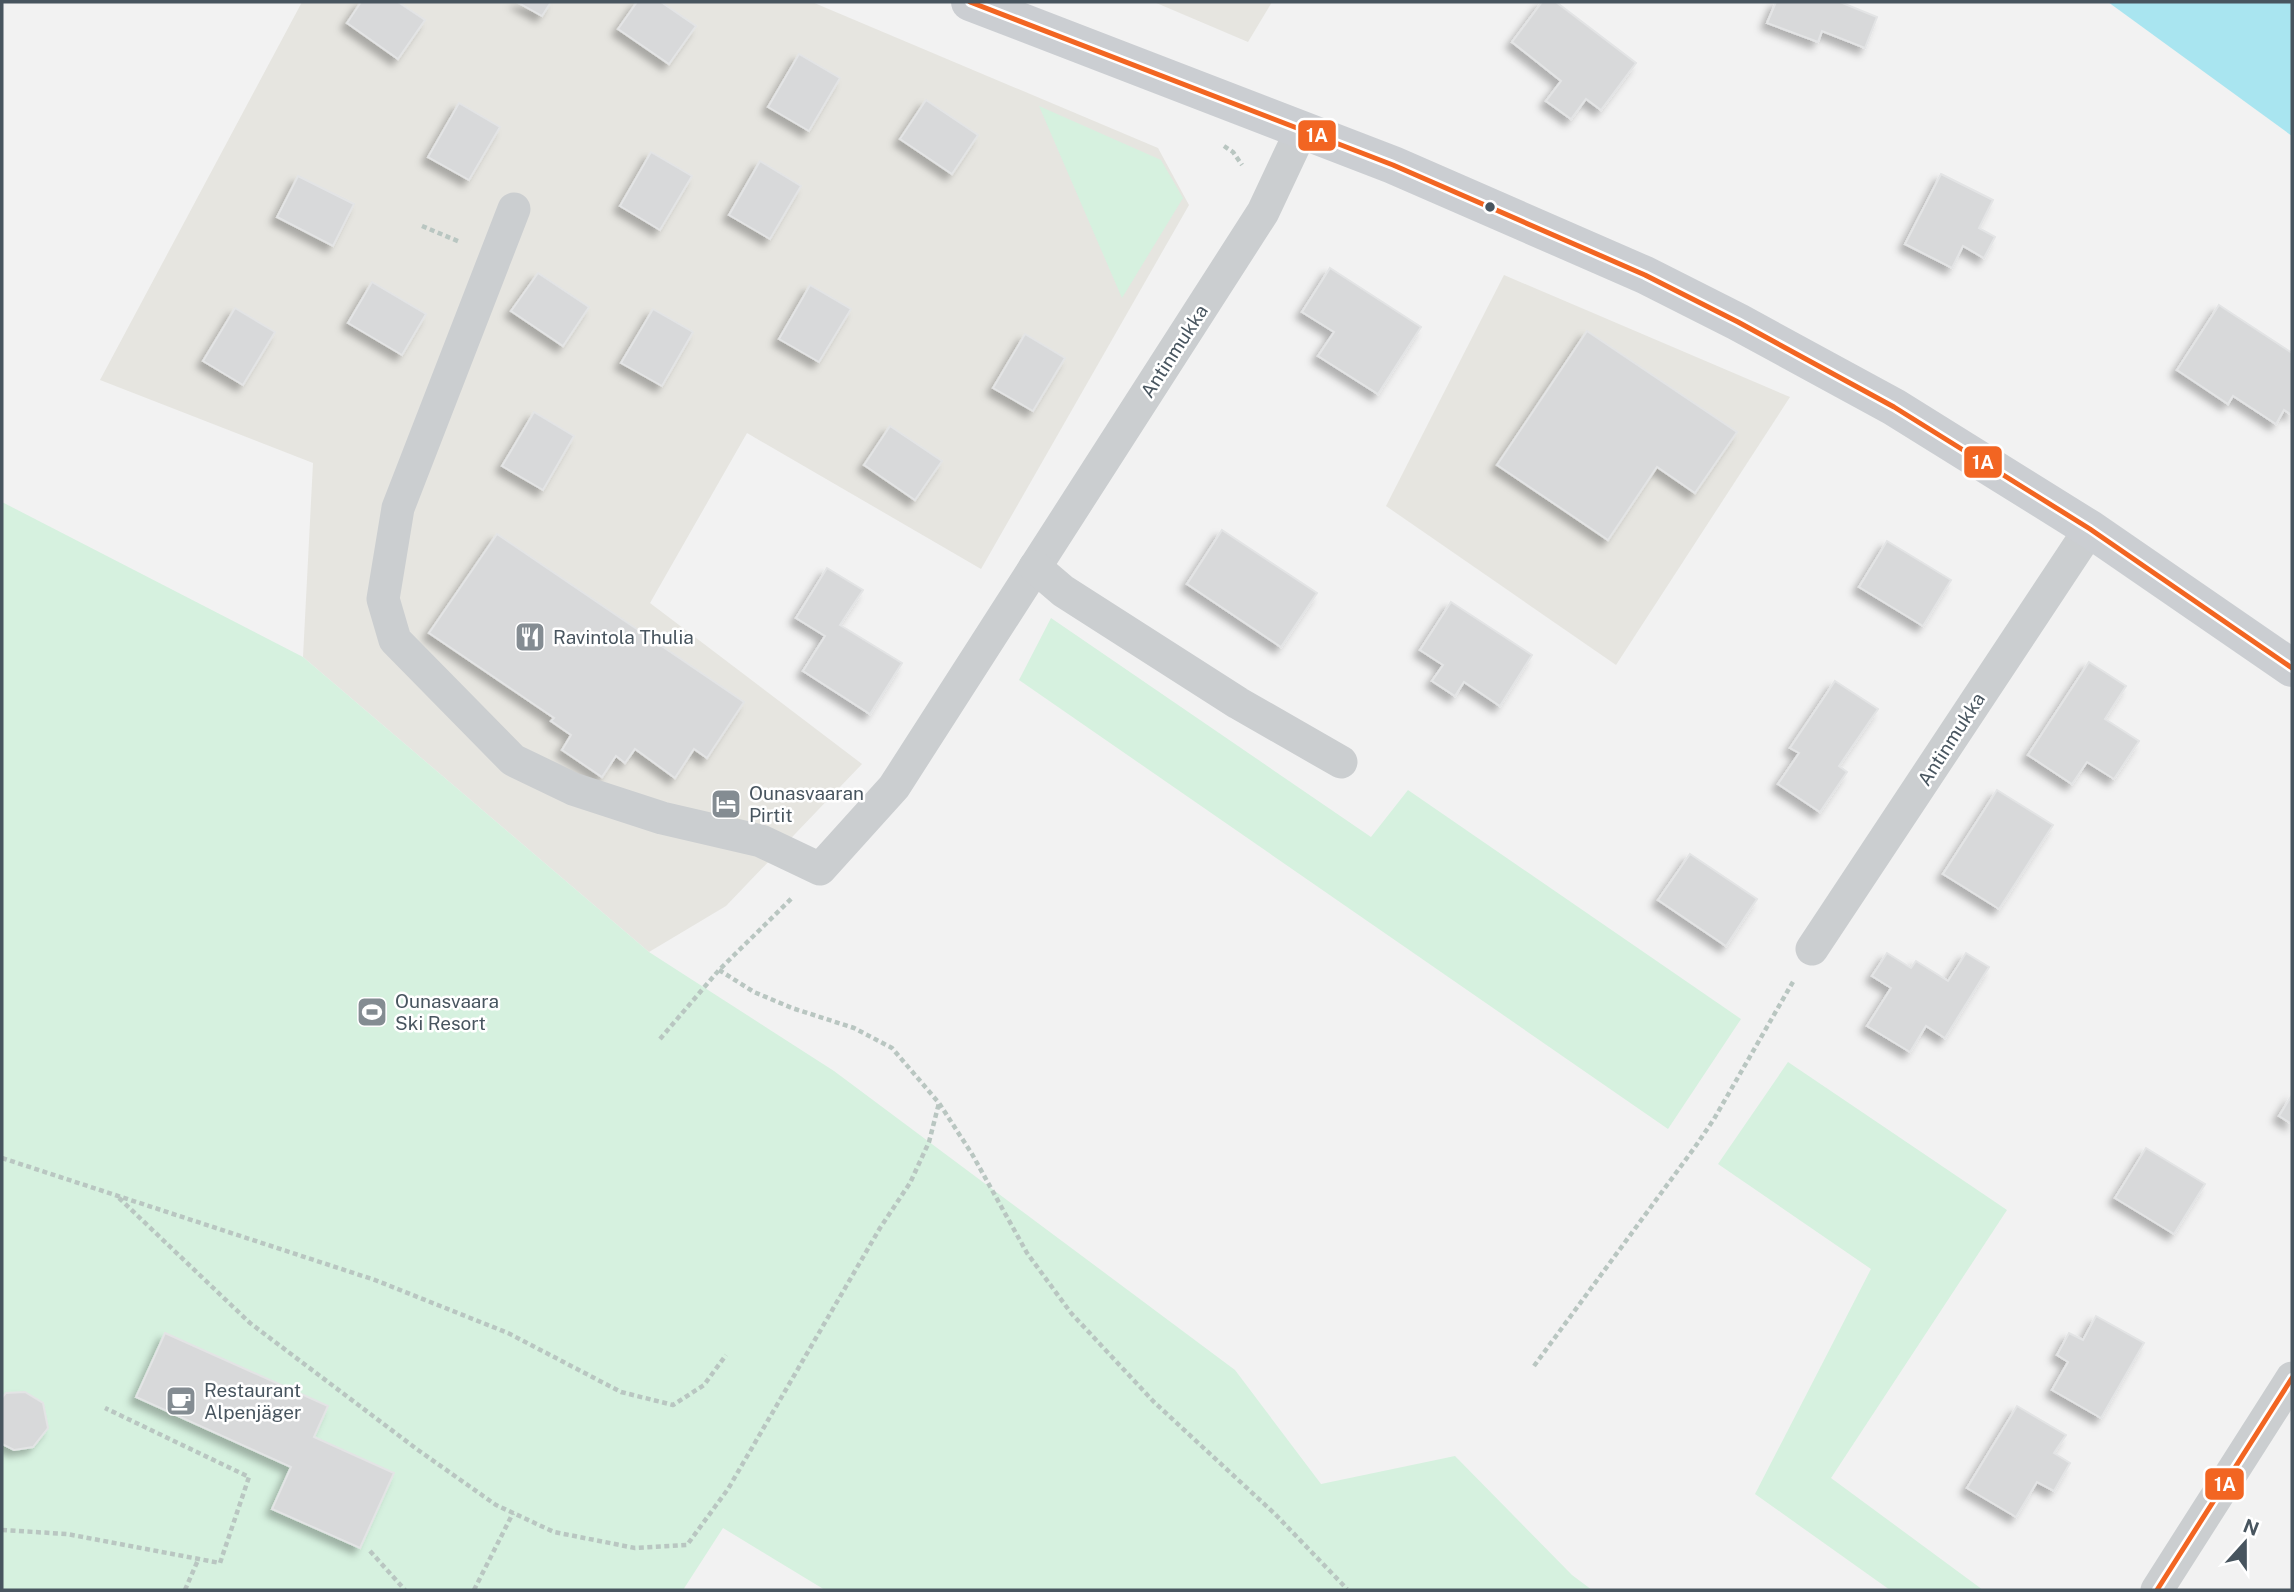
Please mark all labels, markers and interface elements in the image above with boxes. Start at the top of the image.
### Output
line badge: 1A [1297,119,1337,152]
text: 1A [1306,124,1328,146]
unlabelled marker [1483,200,1497,214]
street label: Antinmukka [1136,300,1212,402]
line badge: 1A [1963,445,2003,479]
text: 1A [1972,451,1994,473]
restaurant icon: Ravintola Thulia [513,620,547,654]
place label: Ravintola Thulia [553,626,694,648]
street label: Antinmukka [1913,688,1989,790]
place label: Ounasvaaran Pirtit [749,782,864,826]
hotel icon: Ounasvaaran Pirtit [709,787,743,821]
place label: Ounasvaara Ski Resort [395,990,499,1034]
sports icon: Ounasvaara Ski Resort [355,995,389,1029]
place label: Restaurant Alpenjäger [204,1379,301,1423]
cafe icon: Restaurant Alpenjäger [164,1384,198,1418]
line badge: 1A [2204,1467,2245,1501]
text: 1A [2214,1473,2236,1495]
north arrow [2210,1508,2280,1578]
text: N [2240,1514,2262,1540]

